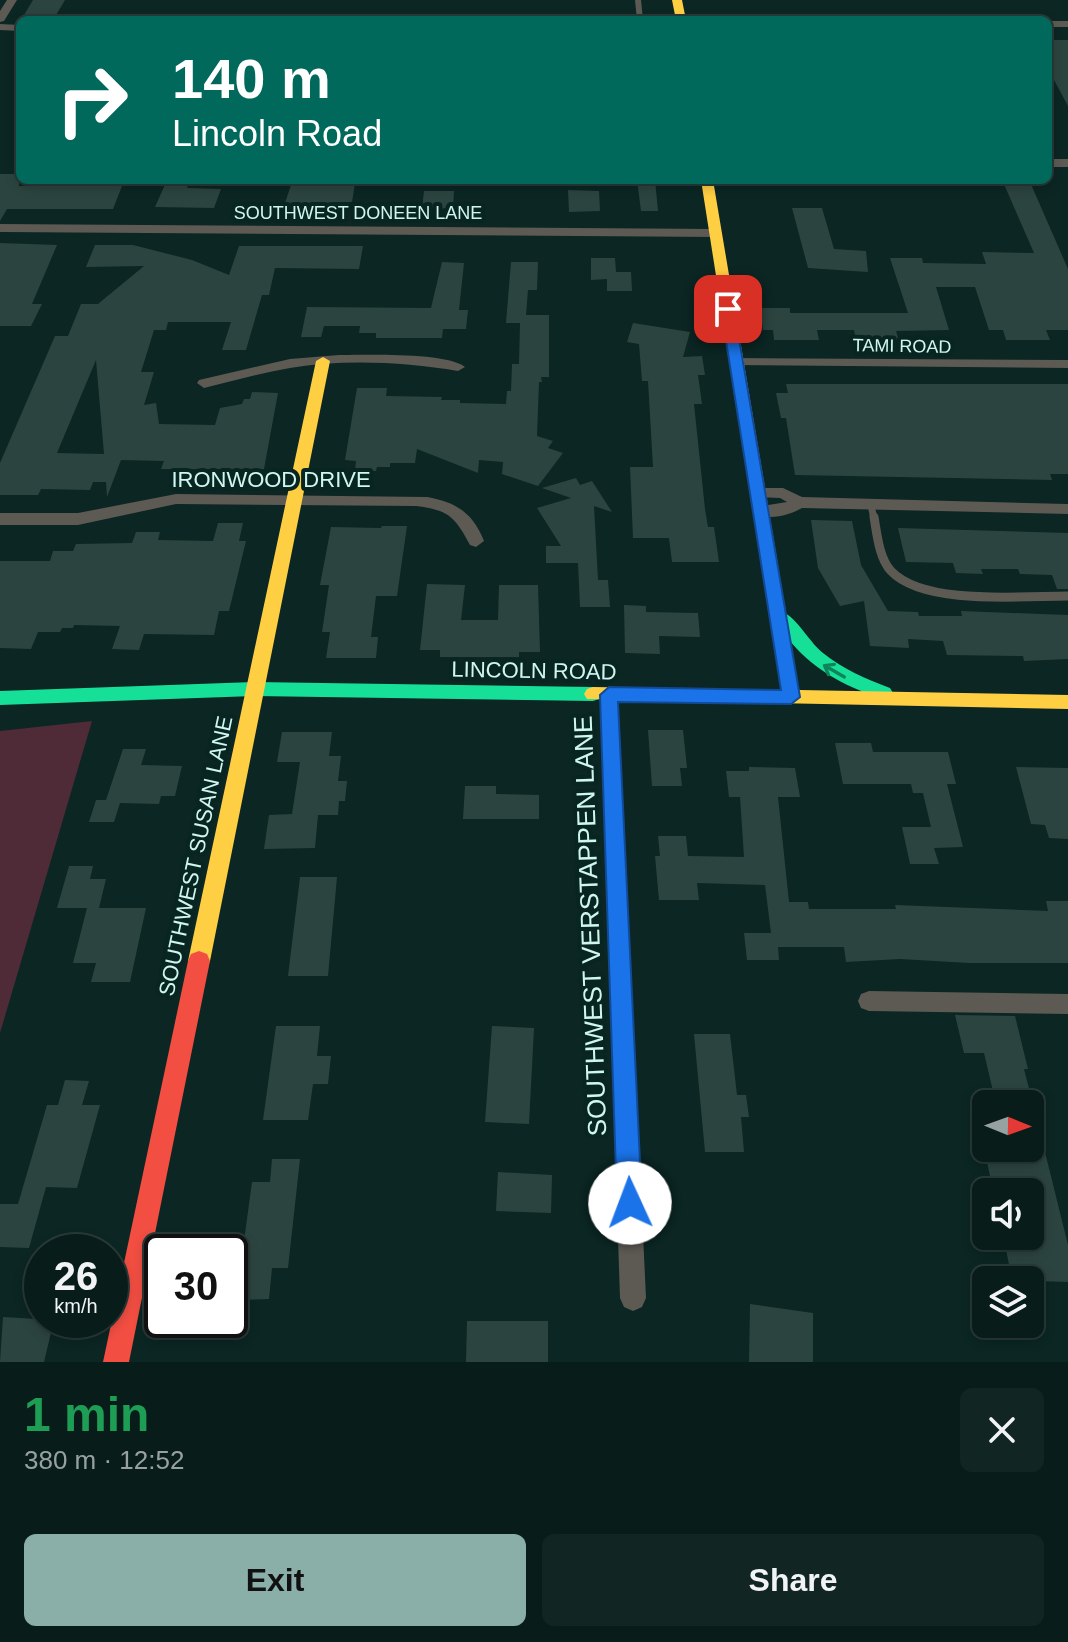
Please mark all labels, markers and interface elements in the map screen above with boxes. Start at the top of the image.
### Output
text: 140 m [172,47,331,110]
icon: right [40,48,144,152]
text: Lincoln Road [172,113,382,154]
street label: SOUTHWEST DONEEN LANE [234,203,482,223]
pin [694,275,762,343]
icon: arrive [706,287,750,331]
street label: TAMI ROAD [852,335,952,357]
street label: IRONWOOD DRIVE [171,467,371,492]
street label: LINCOLN ROAD [451,657,617,684]
one-way arrow [823,663,846,679]
street label: SOUTHWEST SUSAN LANE [154,714,237,998]
street label: SOUTHWEST VERSTAPPEN LANE [568,715,612,1137]
north arrow [972,1090,1044,1162]
map controls [972,1090,1044,1338]
position arrow [588,1161,672,1245]
button: sound [972,1178,1044,1250]
speed limit sign: 30 [144,1234,248,1338]
text: 26 [54,1254,98,1298]
button: layers [972,1266,1044,1338]
text: km/h [54,1295,98,1317]
text: 1 min [24,1388,149,1441]
button: close [960,1388,1044,1472]
text: 380 m · 12:52 [24,1445,184,1475]
button: Exit [24,1534,526,1626]
button: Share [542,1534,1044,1626]

